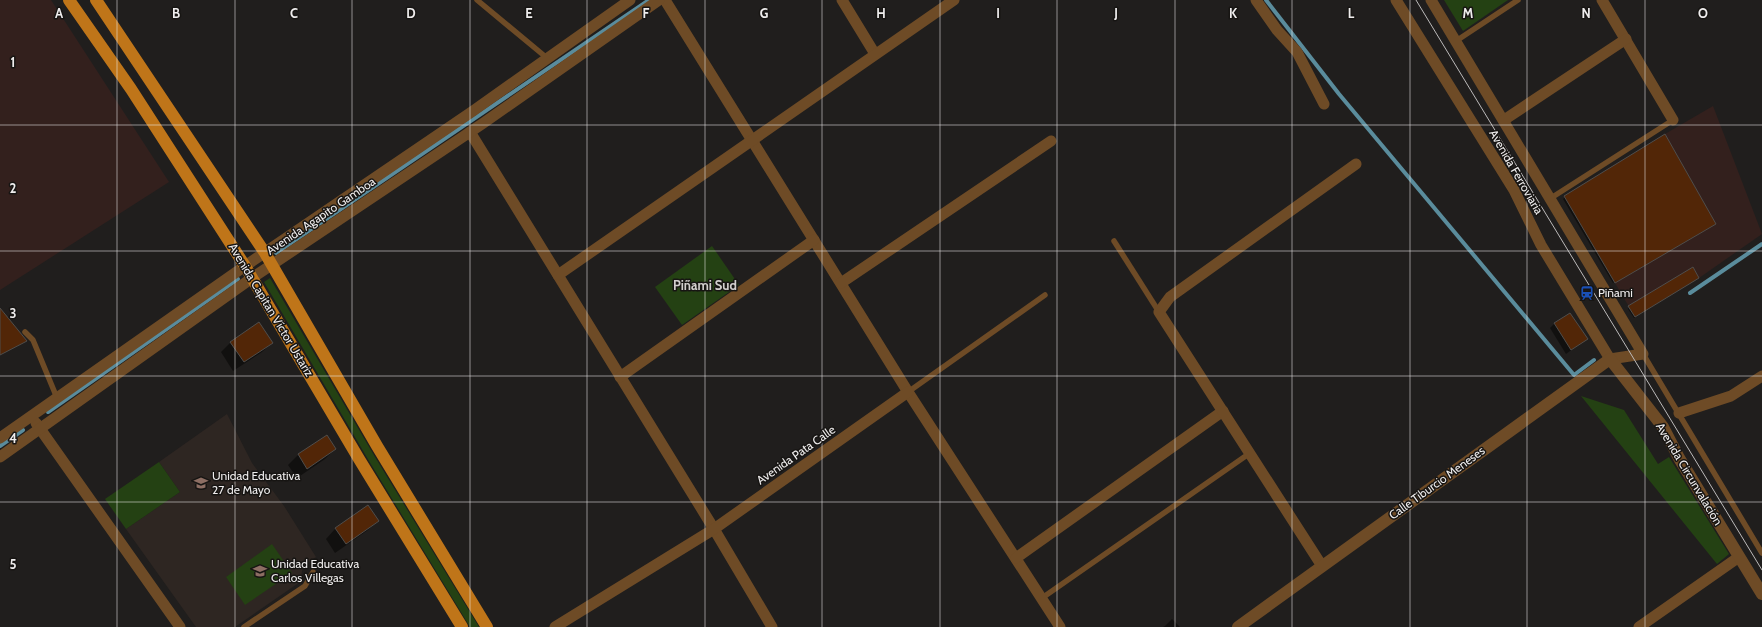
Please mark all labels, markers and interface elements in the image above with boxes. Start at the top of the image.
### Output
text: A [55,5,64,21]
text: B [172,5,180,21]
text: C [290,5,298,21]
text: D [406,5,416,21]
text: E [525,5,533,21]
text: F [643,5,650,21]
text: G [760,5,769,21]
text: H [876,5,886,21]
text: I [996,5,1000,21]
text: J [1113,5,1118,21]
text: K [1229,5,1238,21]
text: L [1348,5,1355,21]
text: M [1463,5,1474,21]
text: N [1581,5,1591,21]
text: O [1698,5,1708,21]
text: 1 [11,54,15,70]
street label: Avenida Ferroviaria [1486,127,1547,217]
street label: Avenida Agapito Gamboa [263,173,378,258]
text: 2 [10,180,17,196]
street label: Avenida Capitan Víctor Ustariz [226,240,317,380]
district label: Piñami Sud [673,277,737,293]
station icon: Piñami [1579,285,1595,301]
place label: Piñami [1598,285,1633,300]
text: 3 [9,305,17,321]
street label: Avenida Circunvalación [1653,420,1726,528]
street label: Avenida Pata Calle [753,422,838,487]
text: 4 [9,430,17,446]
street label: Calle Tiburcio Meneses [1386,443,1488,522]
place label: Unidad Educativa 27 de Mayo [212,468,300,497]
school or university icon: Unidad Educativa 27 de Mayo [193,475,209,491]
text: 5 [10,556,17,572]
place label: Unidad Educativa Carlos Villegas [271,556,359,585]
school or university icon: Unidad Educativa Carlos Villegas [252,563,268,579]

